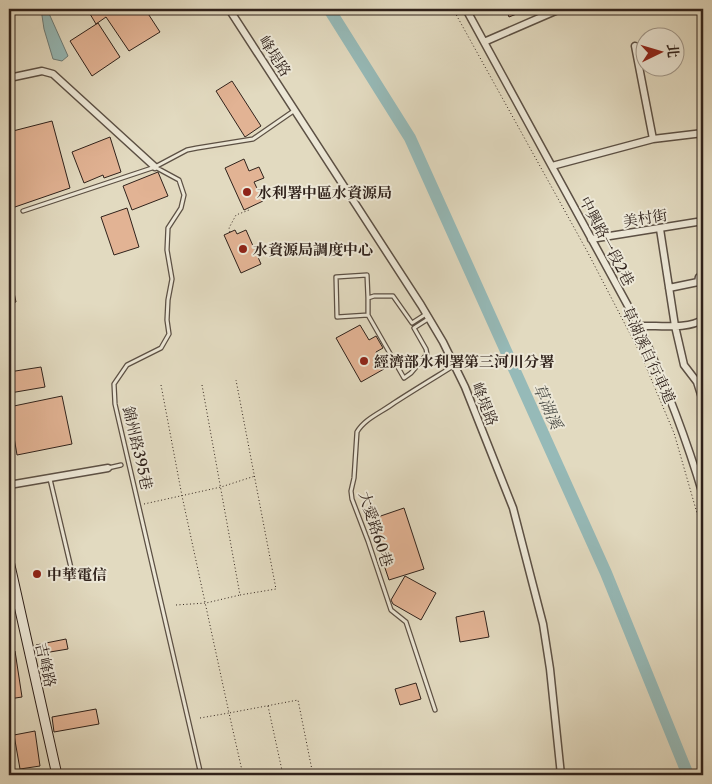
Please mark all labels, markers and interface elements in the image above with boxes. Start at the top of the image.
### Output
north arrow [634,28,684,78]
street label: 峰堤路 [255,32,295,80]
text: 北 [663,43,683,59]
place label: 水利署中區水資源局 [257,183,392,202]
marker: 水利署中區水資源局 [241,186,253,198]
street label: 中興路一段2巷 [575,193,639,289]
street label: 美村街 [621,205,669,231]
place label: 水資源局調度中心 [253,240,373,259]
marker: 水資源局調度中心 [237,243,249,255]
street label: 草湖溪自行車道 [618,303,680,407]
place label: 經濟部水利署第三河川分署 [374,352,554,371]
marker: 經濟部水利署第三河川分署 [358,355,370,367]
street label: 峰堤路 [468,380,502,428]
water label: 草湖溪 [529,380,568,434]
street label: 錦州路395巷 [119,404,157,492]
street label: 大愛路60巷 [355,489,397,569]
place label: 中華電信 [47,565,107,584]
marker: 中華電信 [31,568,43,580]
street label: 吉峰路 [32,641,60,689]

